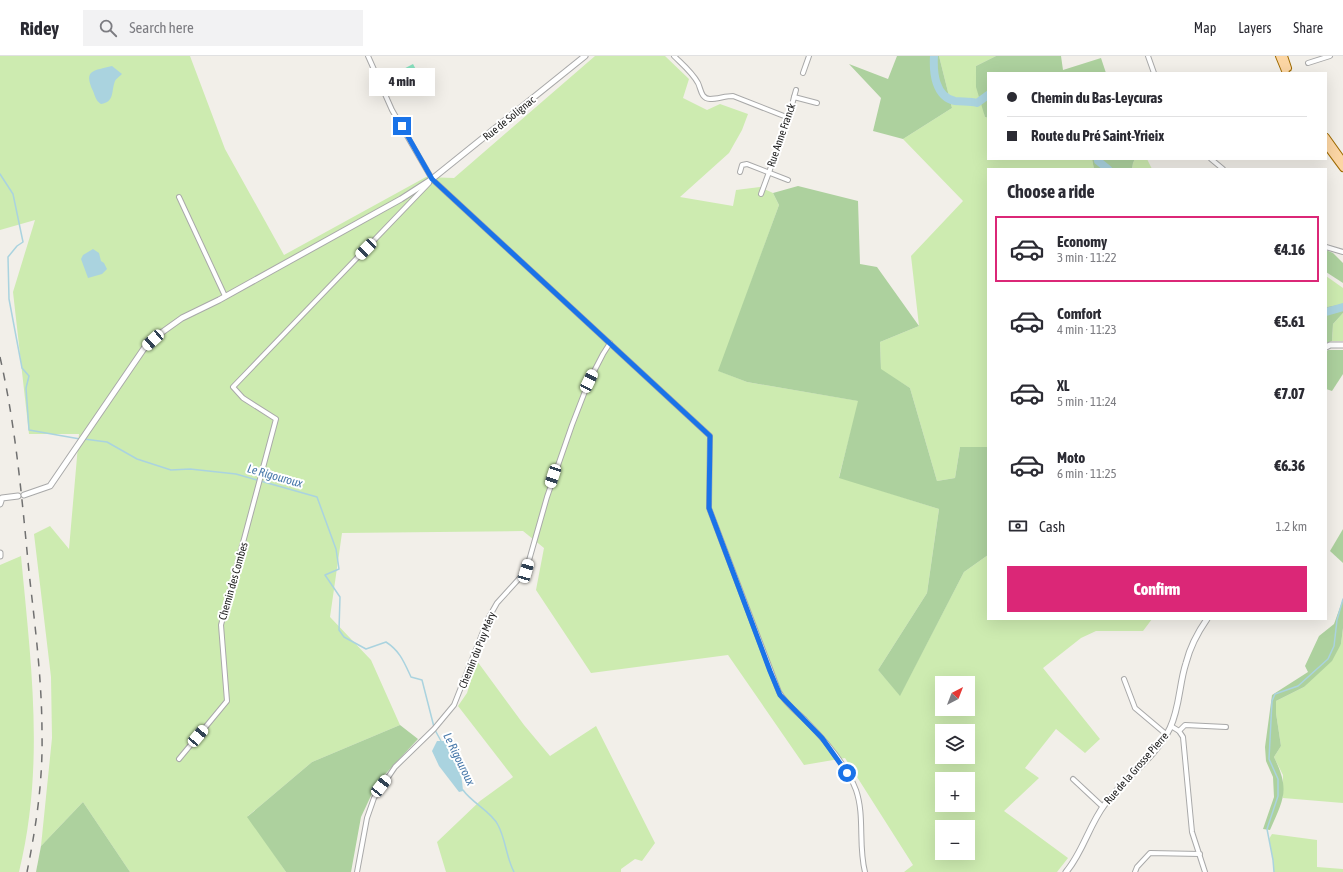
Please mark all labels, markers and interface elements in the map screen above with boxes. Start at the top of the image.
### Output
search box [83,10,363,46]
text: Ridey [20,17,59,39]
icon: search [97,17,119,39]
text: Search here [129,19,194,36]
text: Map [1194,20,1216,36]
text: Layers [1238,20,1271,36]
text: Share [1293,20,1323,36]
callout: 4 min [369,68,435,96]
text: 4 min [389,74,415,89]
text: Chemin du Bas-Leycuras [1031,89,1163,106]
street label: Rue de Solignac [481,93,538,143]
street label: Rue Anne Franck [765,101,798,168]
route end [393,117,411,135]
text: Route du Pré Saint-Yrieix [1031,127,1164,144]
text: Choose a ride [1007,181,1095,202]
icon: car [1009,231,1045,267]
text: Economy [1057,233,1107,250]
car [353,236,379,262]
text: €4.16 [1274,241,1305,258]
text: 3 min · 11:22 [1057,250,1117,265]
icon: car [1009,303,1045,339]
text: Comfort [1057,305,1101,322]
text: €5.61 [1274,313,1305,330]
text: 4 min · 11:23 [1057,322,1117,337]
car [140,328,166,352]
car [578,368,600,394]
icon: car [1009,375,1045,411]
text: XL [1057,377,1070,394]
text: €7.07 [1274,385,1305,402]
text: 5 min · 11:24 [1057,394,1117,409]
icon: car [1009,447,1045,483]
text: Moto [1057,449,1085,466]
text: €6.36 [1274,457,1305,474]
water label: Le Rigouroux [246,461,304,491]
car [544,463,562,489]
text: 6 min · 11:25 [1057,466,1117,481]
icon: cash [1007,515,1029,537]
text: Cash [1039,518,1065,535]
text: 1.2 km [1276,519,1307,534]
street label: Chemin des Combes [216,541,250,621]
car [517,558,535,584]
button: Confirm [1007,566,1307,612]
street label: Chemin du Puy Méry [456,610,498,690]
north arrow [935,676,975,716]
map controls [935,676,975,860]
car [186,723,210,749]
button: layers [935,724,975,764]
water label: Le Rigouroux [440,730,478,788]
street label: Rue de la Grosse Pierre [1102,730,1170,806]
route start [838,764,856,782]
button: + [935,772,975,812]
car [369,773,393,799]
button: − [935,820,975,860]

